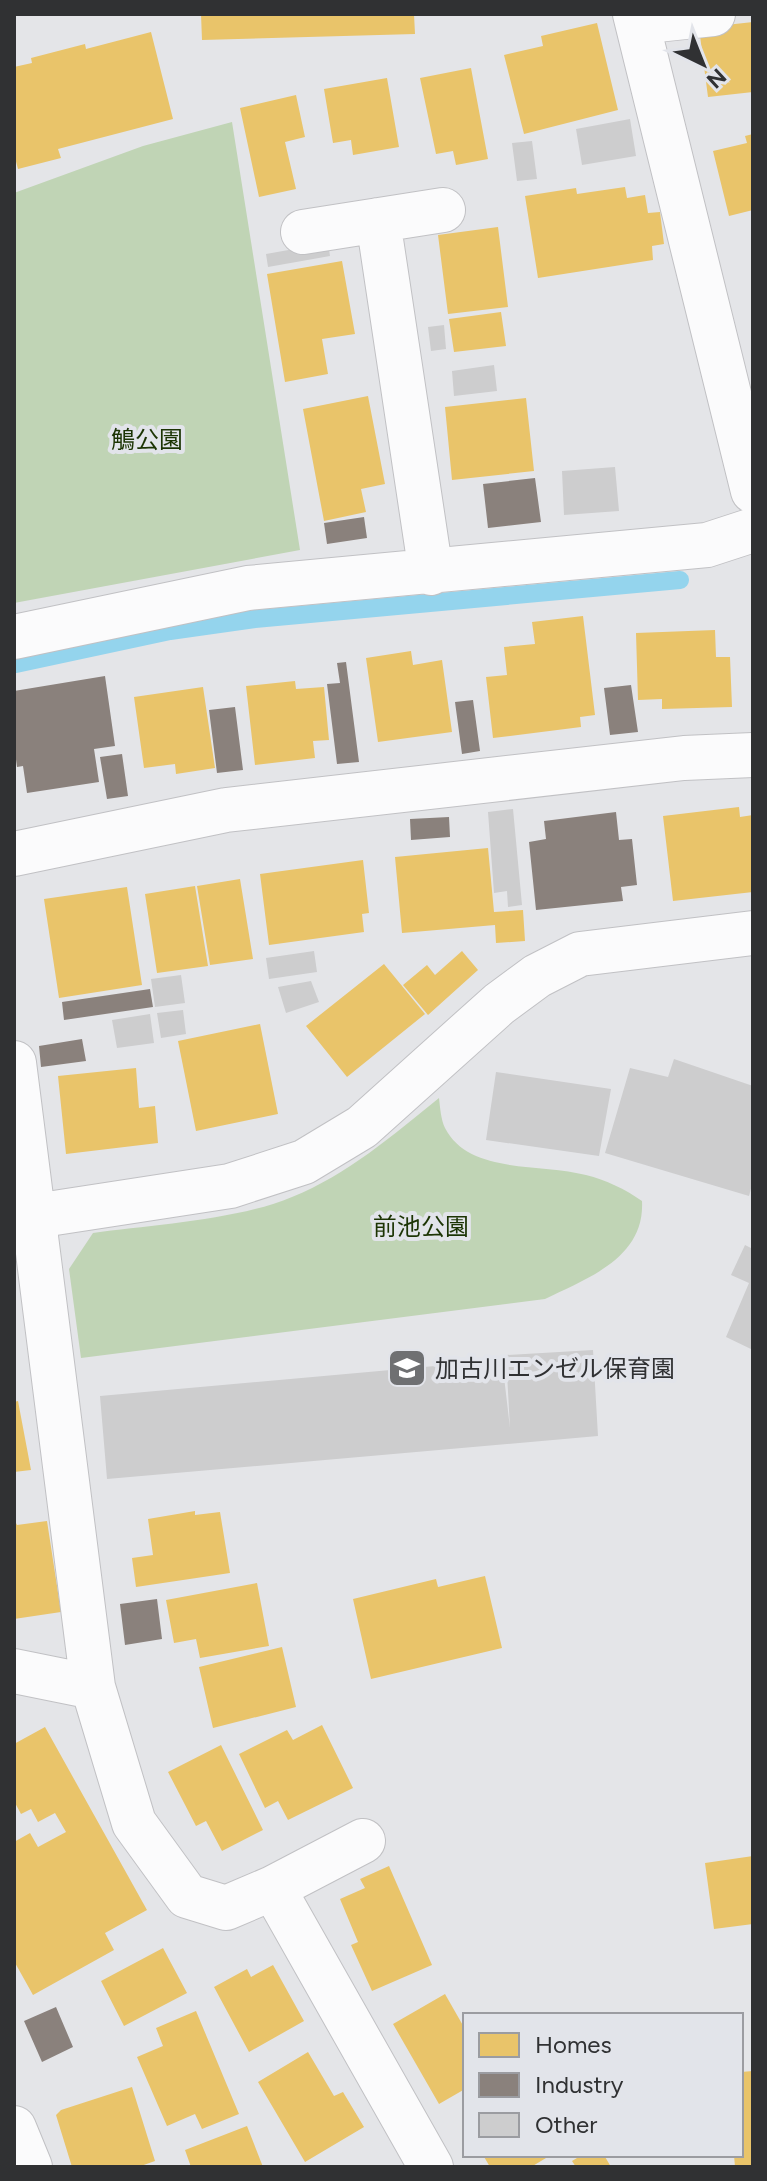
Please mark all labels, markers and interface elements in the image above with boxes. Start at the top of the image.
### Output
north arrow [663,24,743,104]
text: N [701,63,732,94]
park label: 鵤公園 [111,425,183,454]
park label: 前池公園 [373,1212,469,1241]
school or university icon: 加古川エンゼル保育園 [386,1347,428,1389]
place label: 加古川エンゼル保育園 [435,1354,675,1383]
legend [463,2013,743,2157]
text: Homes [535,2030,612,2059]
text: Industry [535,2070,624,2099]
text: Other [535,2110,597,2139]

